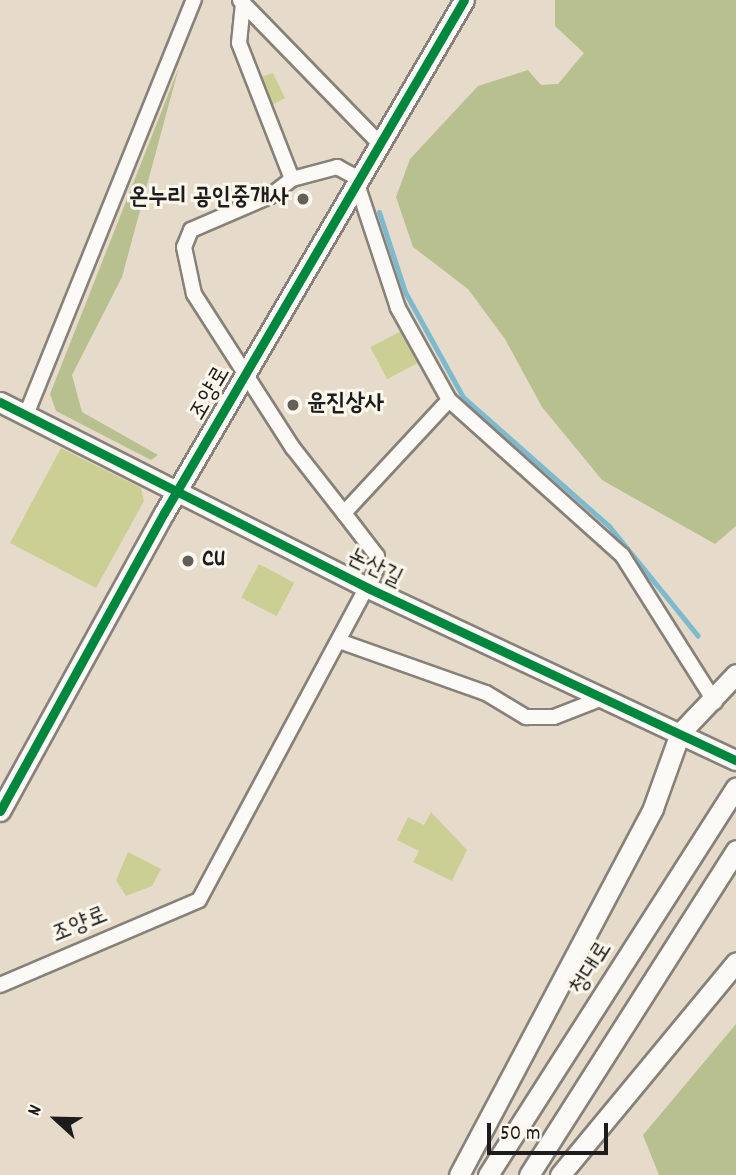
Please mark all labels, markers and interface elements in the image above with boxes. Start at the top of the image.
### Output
place label: 온누리 공인중개사 [129,185,289,213]
marker: 온누리 공인중개사 [295,191,311,207]
street label: 조양로 [184,362,238,426]
place label: 윤진상사 [307,391,384,419]
marker: 윤진상사 [285,397,301,413]
street label: 논산길 [342,543,406,595]
place label: CU [202,547,225,575]
marker: CU [180,553,196,569]
street label: 조양로 [48,902,112,950]
street label: 청대로 [564,937,620,1001]
north arrow [21,1084,91,1154]
text: N [22,1102,50,1120]
scale bar [491,1108,612,1152]
text: 50 m [500,1120,540,1150]

